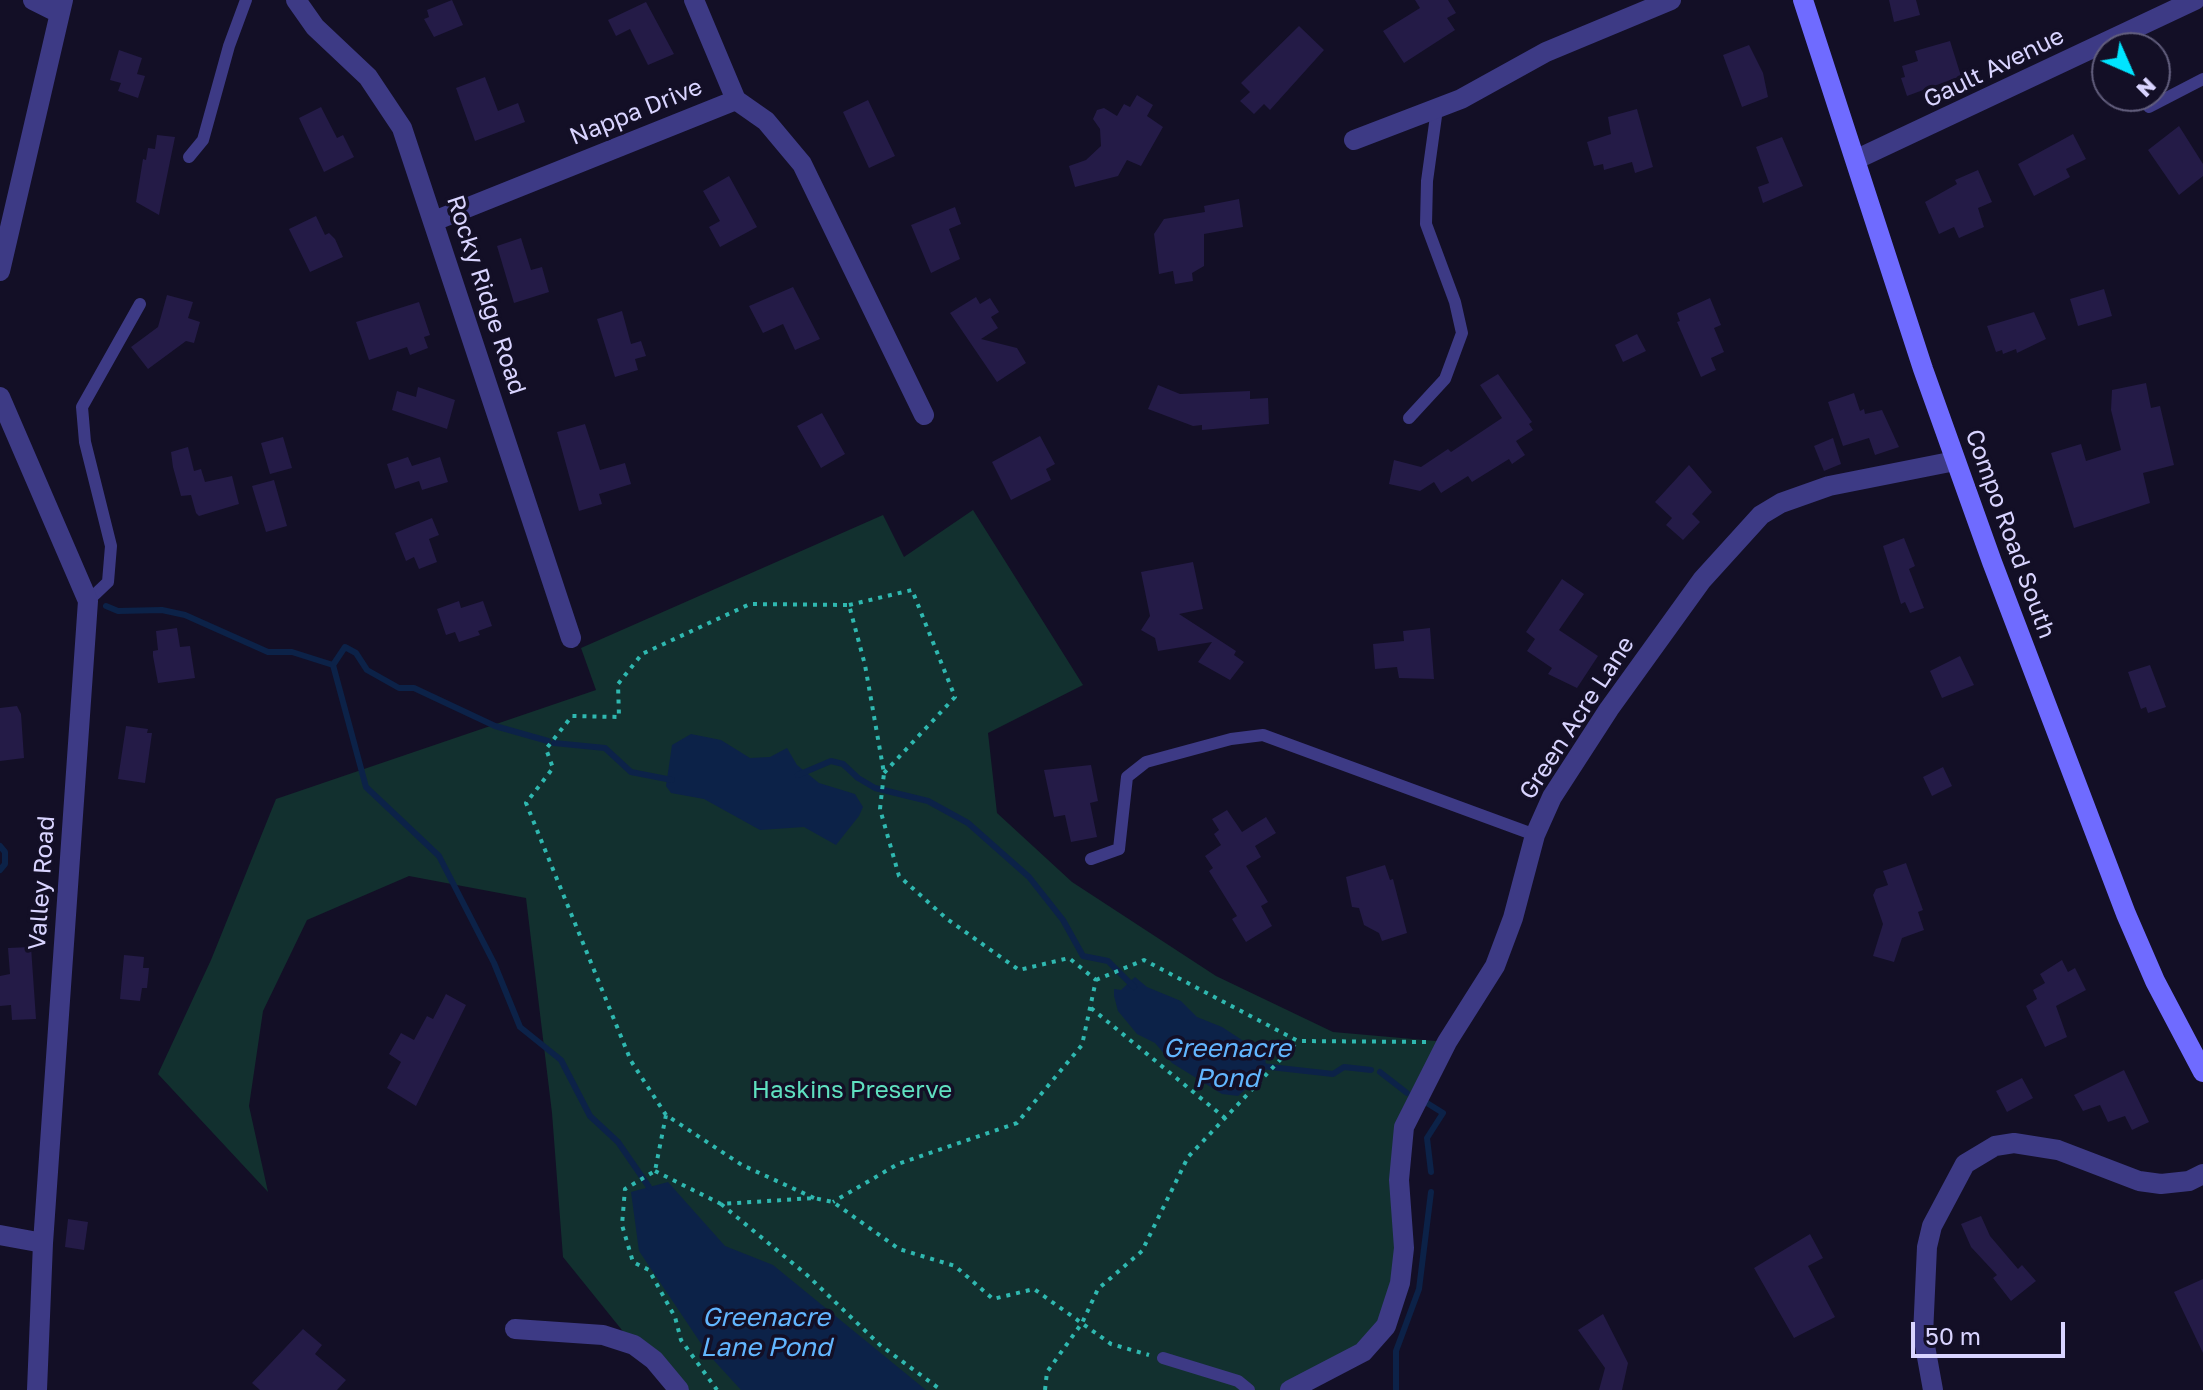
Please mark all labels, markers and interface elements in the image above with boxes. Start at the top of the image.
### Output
street label: Gault Avenue [1919,22,2069,114]
north arrow [2091,32,2171,112]
street label: Nappa Drive [566,72,706,152]
text: N [2131,72,2162,103]
street label: Rocky Ridge Road [440,192,532,398]
street label: Compo Road South [1959,425,2061,643]
street label: Green Acre Lane [1514,631,1640,805]
street label: Valley Road [23,815,61,951]
water label: Greenacre Pond [1163,1033,1291,1094]
park label: Haskins Preserve [752,1076,952,1104]
water label: Greenacre Lane Pond [700,1302,832,1364]
scale bar [1915,1306,2069,1356]
text: 50 m [1925,1321,1981,1350]

